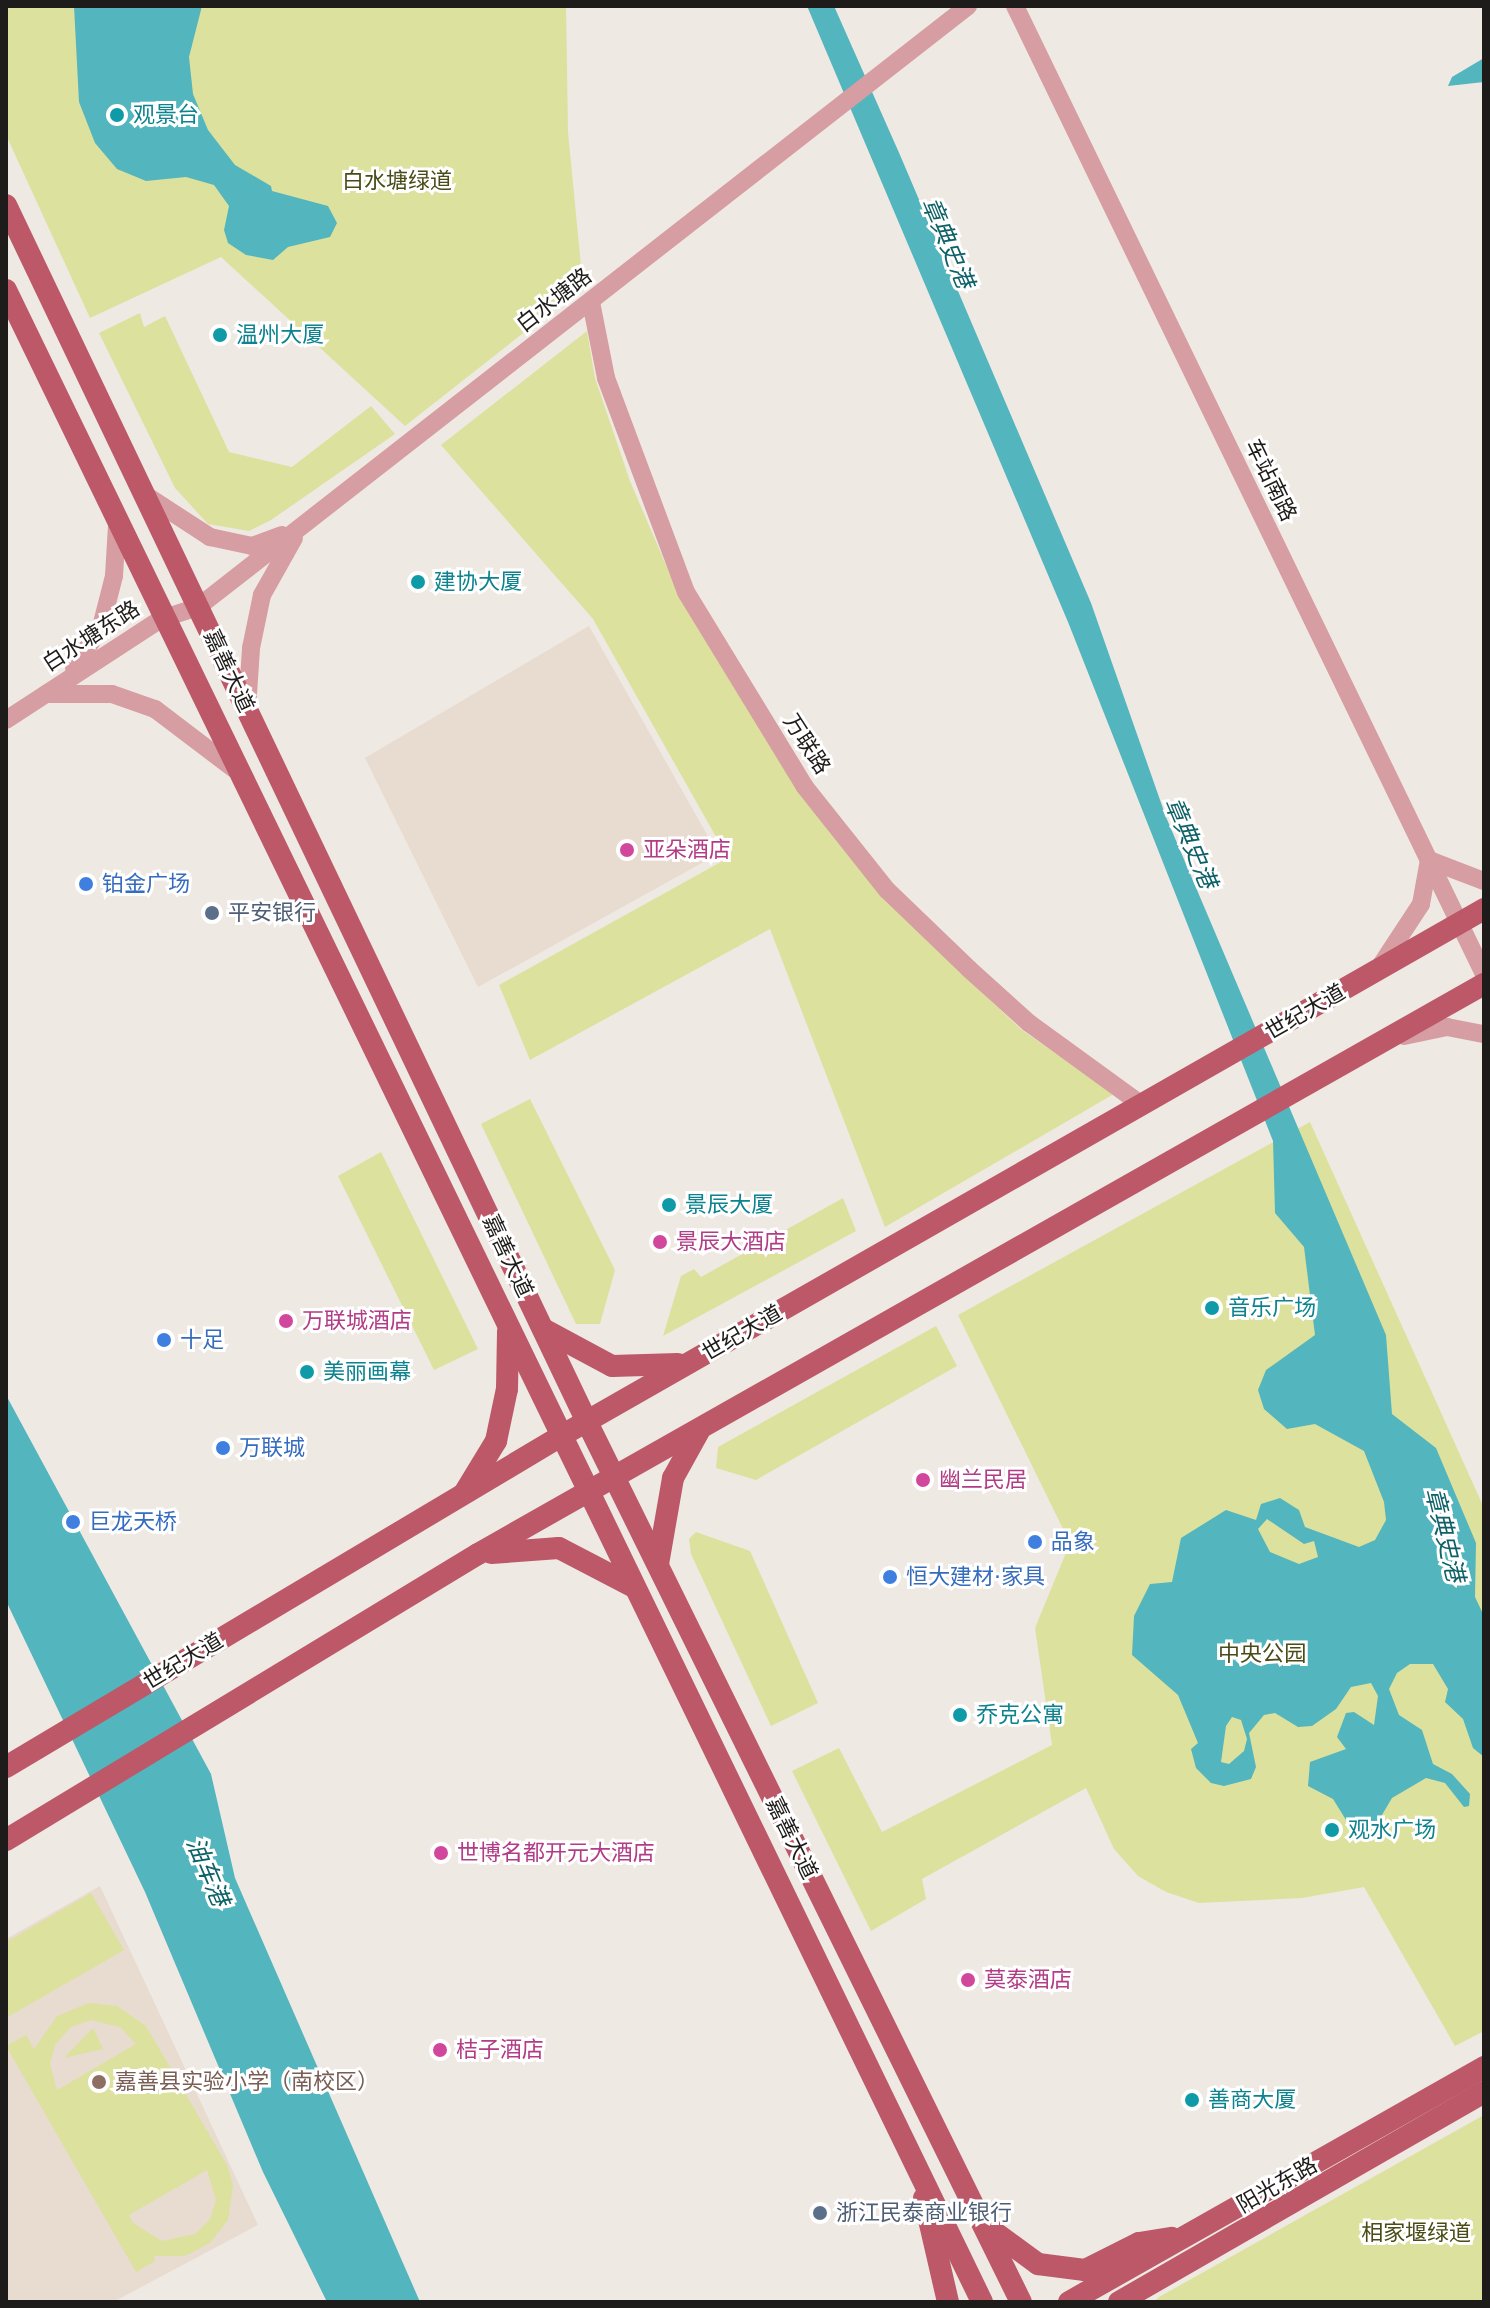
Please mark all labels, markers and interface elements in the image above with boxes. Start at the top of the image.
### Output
place label: 观景台 [133,102,199,128]
marker: 观景台 [108,106,126,124]
park label: 白水塘绿道 [342,168,452,194]
water label: 章典史港 [915,193,979,293]
street label: 白水塘路 [511,263,597,337]
place label: 温州大厦 [236,322,324,348]
marker: 温州大厦 [211,326,229,344]
street label: 车站南路 [1240,435,1302,525]
place label: 建协大厦 [434,569,522,595]
marker: 建协大厦 [409,573,427,591]
street label: 白水塘东路 [38,595,144,677]
street label: 嘉善大道 [198,626,260,716]
street label: 万联路 [778,709,836,779]
water label: 章典史港 [1158,793,1222,893]
place label: 亚朵酒店 [643,837,731,863]
marker: 亚朵酒店 [618,841,636,859]
place label: 铂金广场 [102,871,190,897]
marker: 铂金广场 [77,875,95,893]
place label: 平安银行 [228,900,316,926]
marker: 平安银行 [203,904,221,922]
street label: 世纪大道 [1260,979,1350,1045]
place label: 景辰大厦 [685,1192,773,1218]
marker: 景辰大厦 [660,1196,678,1214]
street label: 嘉善大道 [477,1211,539,1301]
place label: 景辰大酒店 [676,1229,786,1255]
marker: 景辰大酒店 [651,1233,669,1251]
place label: 音乐广场 [1228,1295,1316,1321]
marker: 音乐广场 [1203,1299,1221,1317]
street label: 世纪大道 [697,1300,787,1366]
place label: 万联城酒店 [302,1308,412,1334]
marker: 万联城酒店 [277,1312,295,1330]
place label: 十足 [180,1327,224,1353]
marker: 十足 [155,1331,173,1349]
place label: 美丽画幕 [323,1359,411,1385]
marker: 美丽画幕 [298,1363,316,1381]
place label: 万联城 [239,1435,305,1461]
marker: 万联城 [214,1439,232,1457]
place label: 幽兰民居 [939,1467,1027,1493]
marker: 幽兰民居 [914,1471,932,1489]
water label: 章典史港 [1418,1485,1470,1585]
place label: 巨龙天桥 [89,1509,177,1535]
marker: 巨龙天桥 [64,1513,82,1531]
place label: 品象 [1051,1529,1095,1555]
marker: 品象 [1026,1533,1044,1551]
place label: 恒大建材·家具 [906,1564,1045,1590]
marker: 恒大建材·家具 [881,1568,899,1586]
street label: 世纪大道 [138,1627,228,1695]
park label: 中央公园 [1218,1641,1306,1667]
place label: 乔克公寓 [976,1702,1064,1728]
marker: 乔克公寓 [951,1706,969,1724]
street label: 嘉善大道 [761,1793,823,1883]
place label: 观水广场 [1348,1817,1436,1843]
marker: 观水广场 [1323,1821,1341,1839]
water label: 油车港 [180,1833,234,1911]
place label: 世博名都开元大酒店 [457,1840,655,1866]
marker: 世博名都开元大酒店 [432,1844,450,1862]
place label: 莫泰酒店 [984,1967,1072,1993]
marker: 莫泰酒店 [959,1971,977,1989]
place label: 桔子酒店 [456,2037,544,2063]
marker: 桔子酒店 [431,2041,449,2059]
place label: 嘉善县实验小学（南校区） [115,2069,379,2095]
marker: 嘉善县实验小学（南校区） [90,2073,108,2091]
place label: 善商大厦 [1208,2087,1296,2113]
marker: 善商大厦 [1183,2091,1201,2109]
street label: 阳光东路 [1232,2152,1322,2218]
place label: 浙江民泰商业银行 [836,2200,1012,2226]
marker: 浙江民泰商业银行 [811,2204,829,2222]
park label: 相家堰绿道 [1361,2220,1471,2246]

